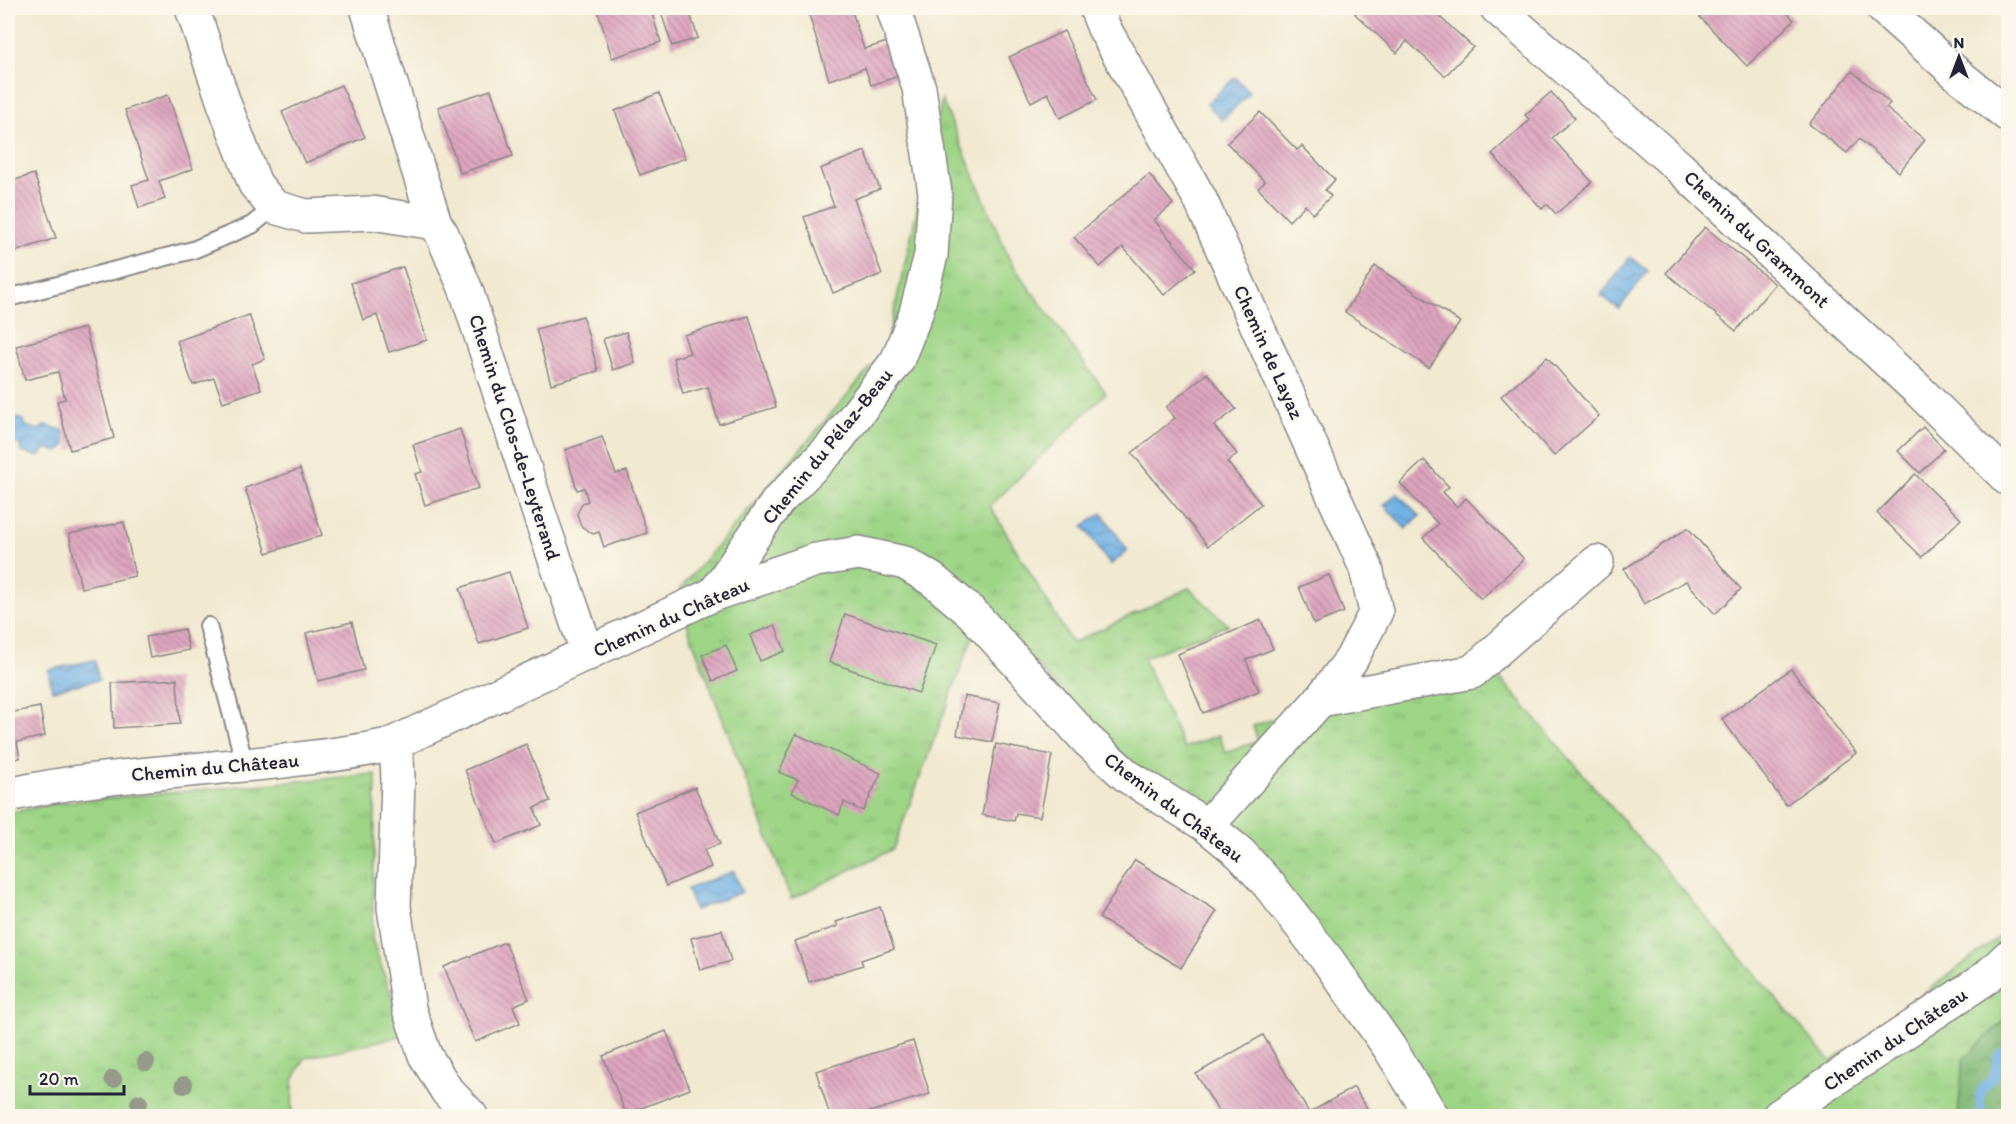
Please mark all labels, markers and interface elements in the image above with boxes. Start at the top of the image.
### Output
north arrow [1929,27,1989,87]
text: N [1954,33,1964,52]
street label: Chemin du Grammont [1679,165,1835,313]
street label: Chemin de Layaz [1229,281,1310,424]
street label: Chemin du Clos-de-Leyterand [464,311,566,563]
street label: Chemin du Pélaz-Beau [757,363,897,529]
street label: Chemin du Château [589,572,753,662]
street label: Chemin du Château [1100,747,1248,867]
street label: Chemin du Château [130,748,300,786]
street label: Chemin du Château [1818,982,1972,1096]
scale bar [30,1058,124,1096]
text: 20 m [39,1068,79,1090]

